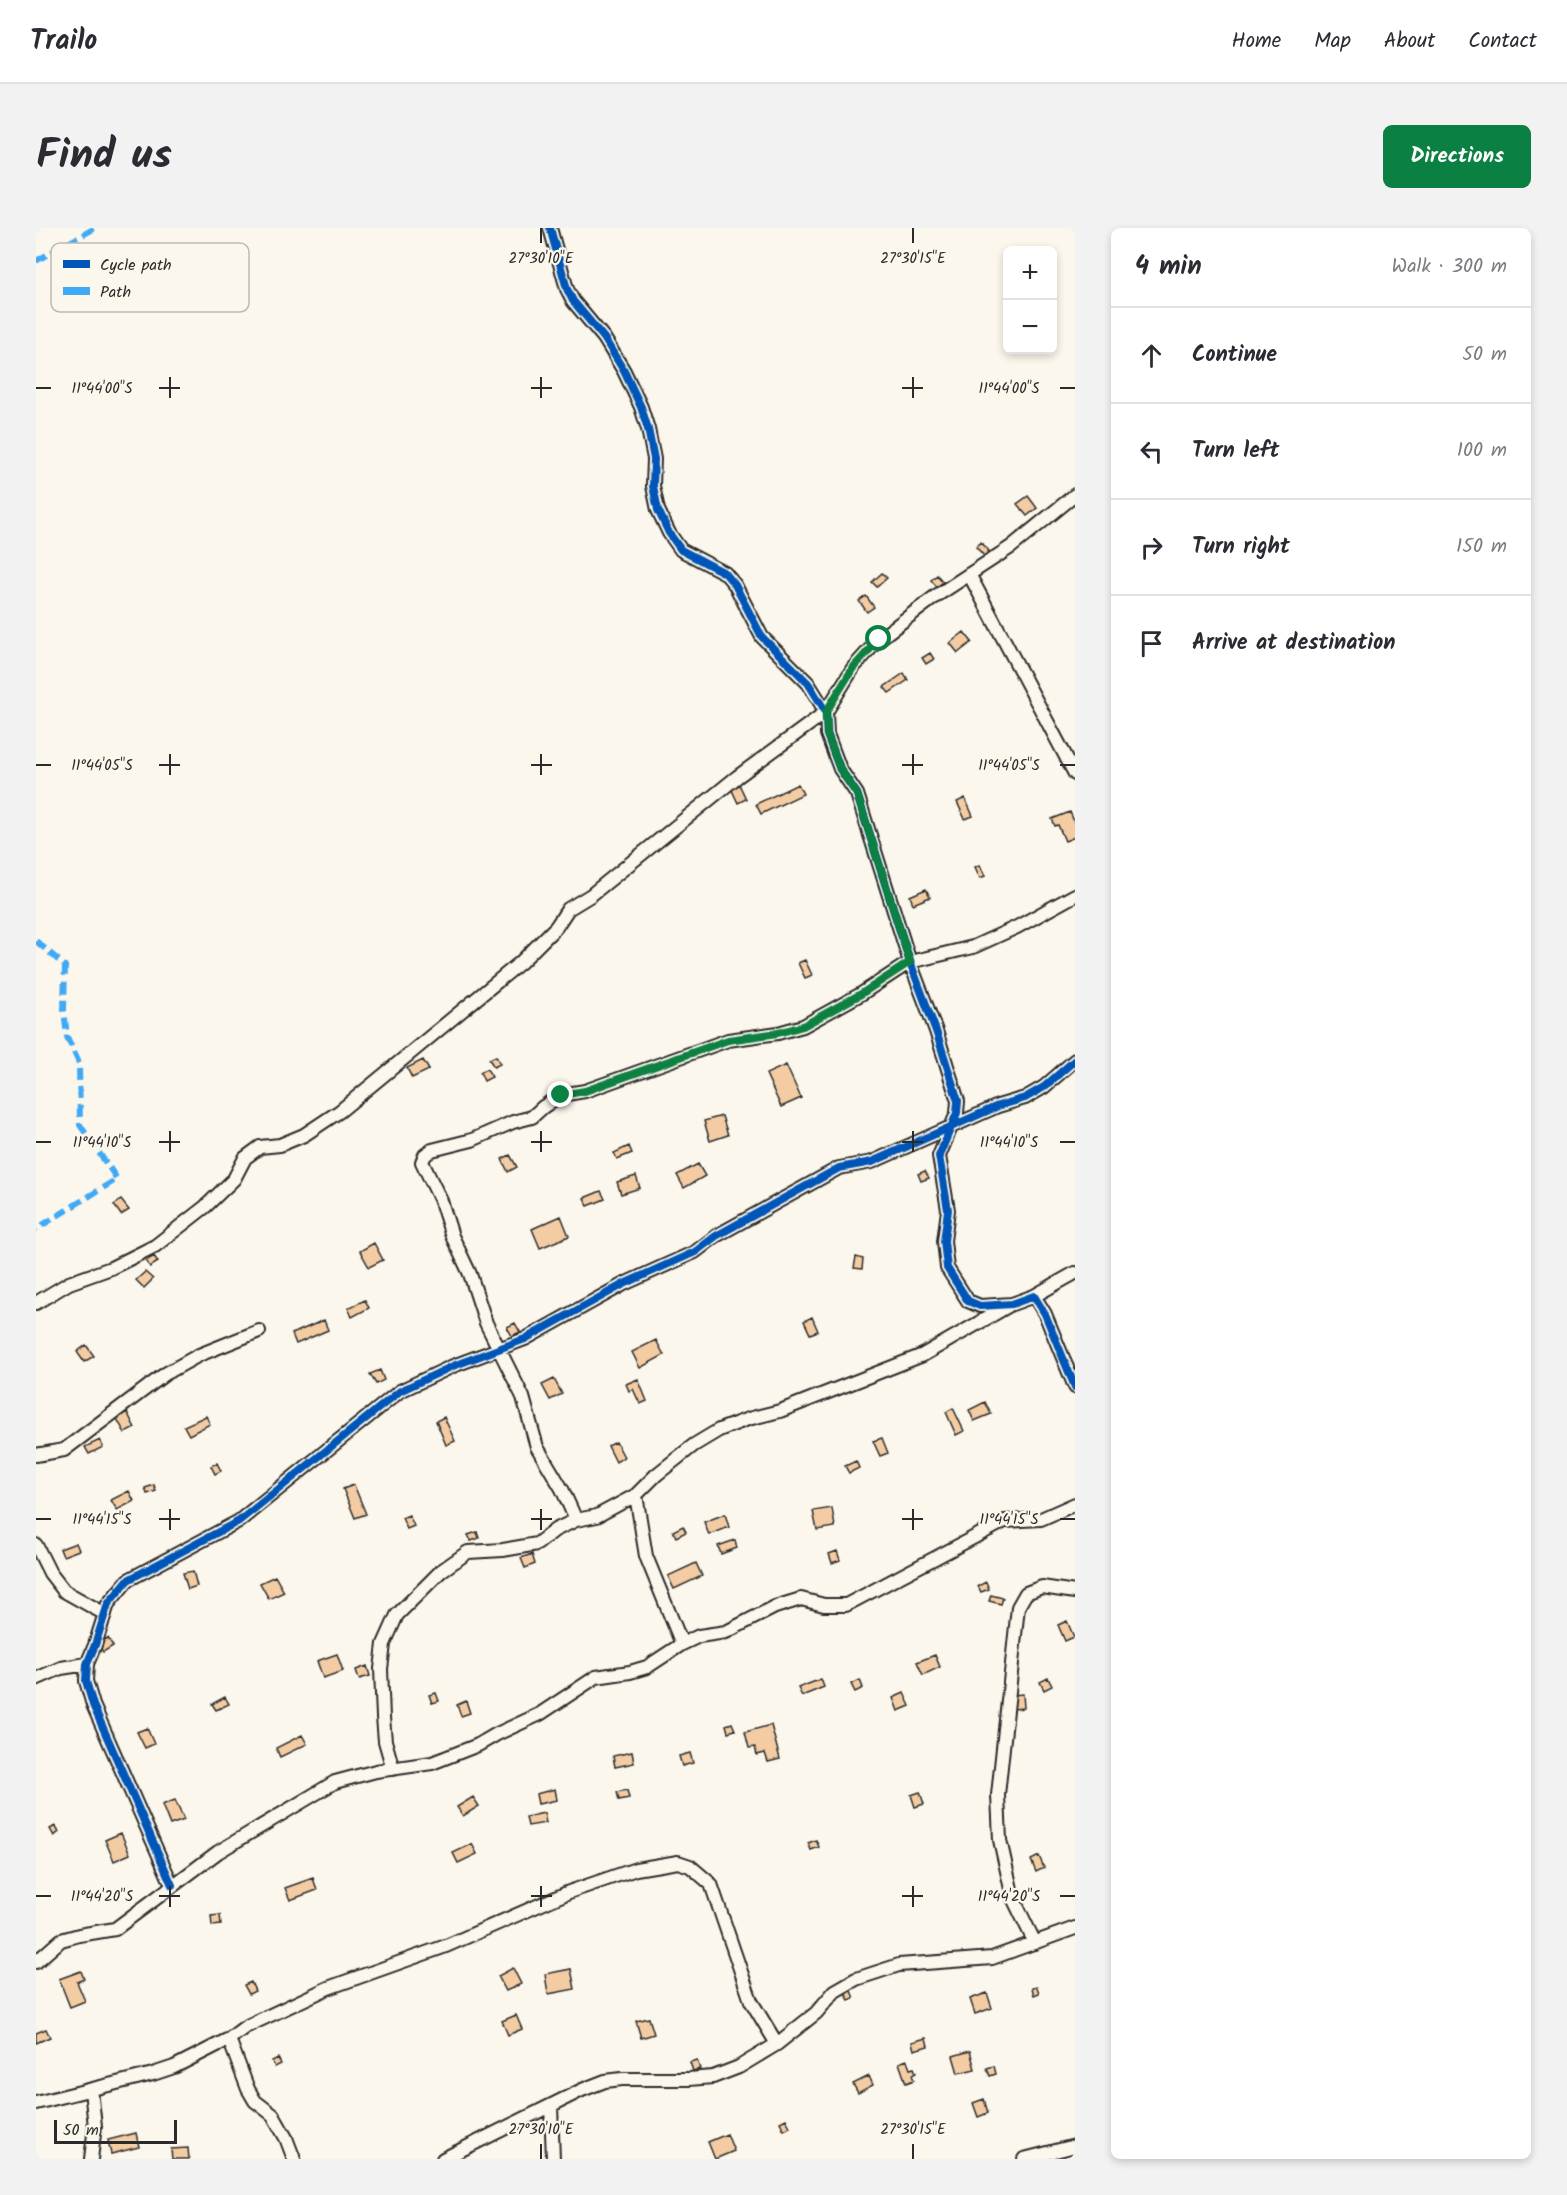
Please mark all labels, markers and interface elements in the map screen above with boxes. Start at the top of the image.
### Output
text: Trailo [30,19,97,64]
text: Home [1232,25,1281,58]
text: Map [1314,25,1351,58]
text: About [1384,25,1435,58]
text: Contact [1468,25,1537,58]
text: Find us [36,123,172,190]
button: Directions [1383,125,1531,188]
legend [51,243,249,312]
map controls [1003,246,1057,354]
button: + [1003,246,1057,300]
text: 4 min [1135,246,1202,288]
text: 27°30'10"E [509,247,575,271]
text: 27°30'15"E [880,247,947,271]
text: Walk · 300 m [1392,251,1507,283]
text: Cycle path [100,253,172,278]
text: Path [100,280,131,305]
button: − [1003,300,1057,354]
text: Continue [1192,338,1277,373]
icon: ahead [1135,339,1168,372]
text: 50 m [1462,339,1507,371]
text: 11°44'00"S [71,377,133,401]
text: 11°44'00"S [978,377,1040,401]
text: Turn left [1192,434,1279,469]
icon: left [1135,435,1168,468]
text: 100 m [1457,435,1507,467]
text: Turn right [1192,530,1290,565]
icon: right [1135,531,1168,564]
text: 150 m [1456,531,1507,563]
route start [865,625,891,651]
text: Arrive at destination [1192,626,1395,661]
icon: arrive [1135,627,1168,660]
text: 11°44'05"S [71,754,133,778]
text: 11°44'05"S [978,754,1040,778]
route end [547,1081,573,1107]
text: 11°44'10"S [73,1131,131,1155]
text: 11°44'10"S [980,1131,1038,1155]
text: 11°44'15"S [73,1508,131,1532]
text: 11°44'15"S [980,1508,1038,1532]
text: 11°44'20"S [71,1885,133,1909]
text: 11°44'20"S [978,1885,1040,1909]
scale bar [54,2117,177,2144]
text: 50 m [63,2118,99,2143]
text: 27°30'10"E [509,2118,575,2142]
text: 27°30'15"E [880,2118,947,2142]

